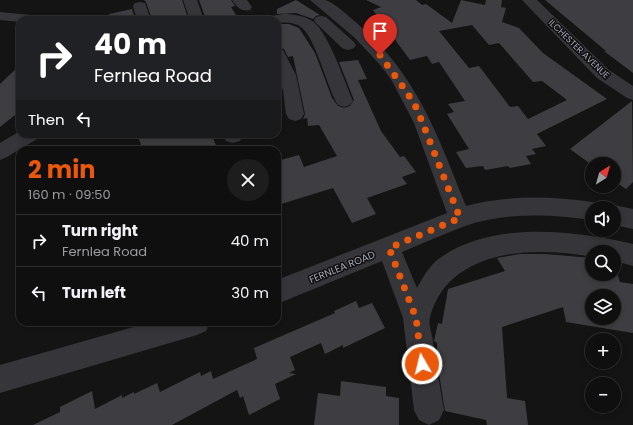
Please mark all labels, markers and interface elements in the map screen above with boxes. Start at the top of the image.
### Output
pin [363,14,397,55]
street label: ILCHESTER AVENUE [546,17,612,81]
icon: arrive [369,20,391,42]
text: 40 m [94,25,167,64]
icon: right [28,32,80,84]
text: Fernlea Road [94,63,212,88]
icon: left [73,108,95,130]
text: Then [28,109,65,130]
text: 2 min [28,153,95,186]
north arrow [585,157,621,193]
map controls [585,157,621,413]
button: close [227,159,269,201]
text: 160 m · 09:50 [28,185,111,204]
button: sound [585,201,621,237]
text: Turn right [62,220,138,241]
icon: right [28,230,50,252]
text: 40 m [231,230,269,251]
text: Fernlea Road [62,242,147,261]
button: search [585,245,621,281]
street label: FERNLEA ROAD [307,247,377,287]
icon: left [28,282,50,304]
text: Turn left [62,282,126,303]
text: 30 m [231,282,269,303]
button: layers [585,289,621,325]
button: + [585,333,621,369]
position arrow [401,343,443,385]
button: − [585,377,621,413]

